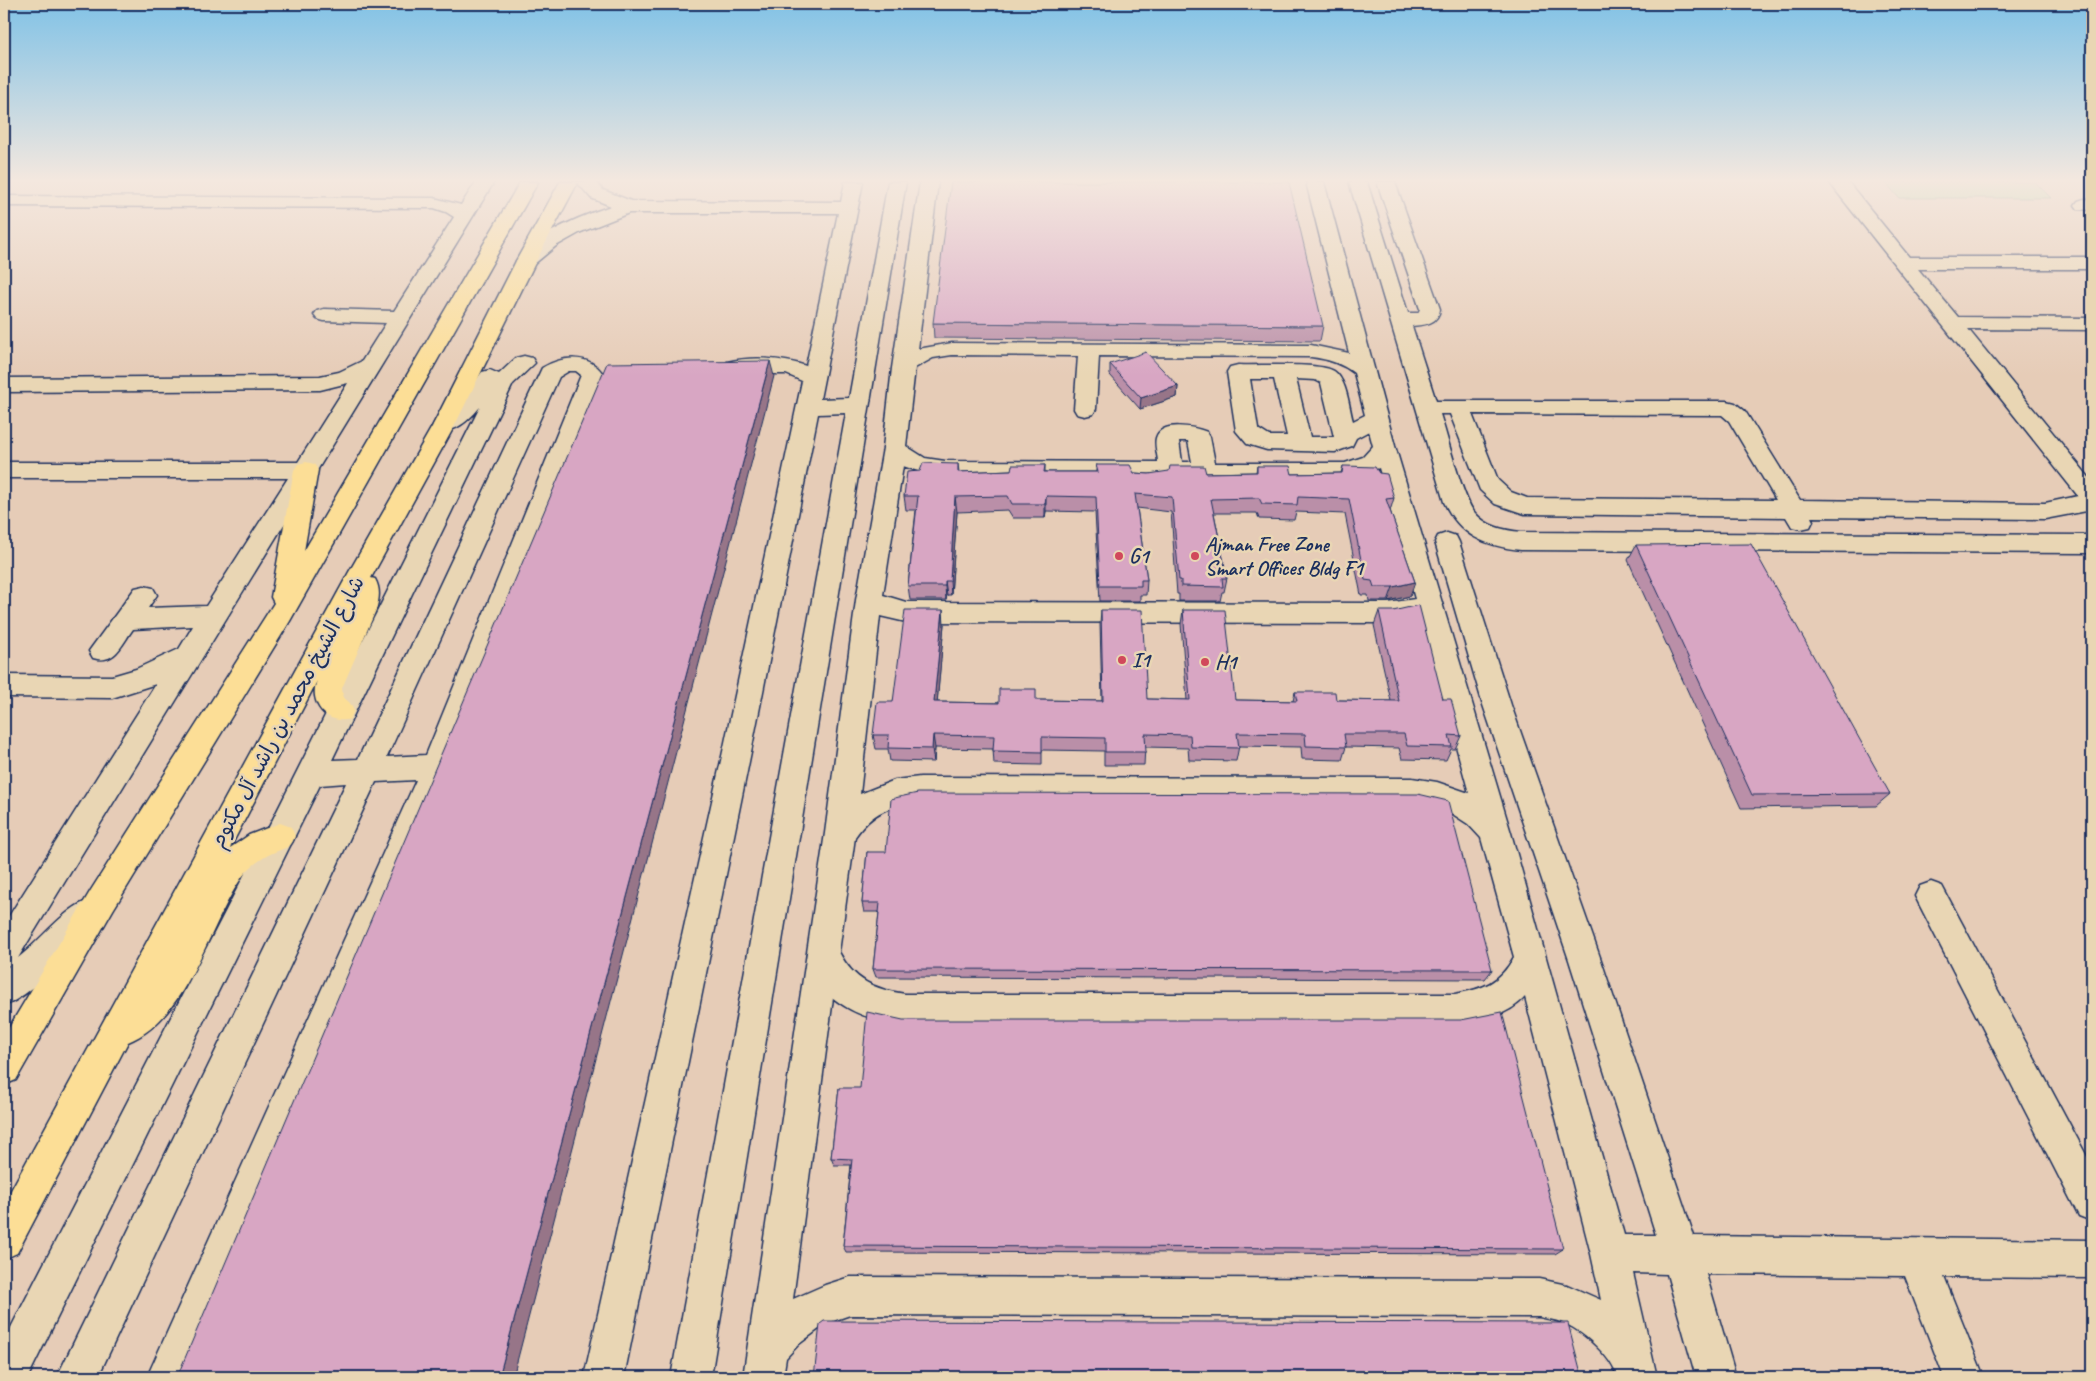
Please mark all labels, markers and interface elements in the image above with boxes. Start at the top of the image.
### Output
place label: Ajman Free Zone Smart Offices Bldg F1 [1205,531,1366,581]
place label: G1 [1129,543,1151,569]
marker: G1 [1113,550,1125,562]
marker: Ajman Free Zone Smart Offices Bldg F1 [1189,550,1201,562]
street label: شارع الشيخ محمد بن راشد آل مكتوم [204,572,373,854]
place label: I1 [1132,647,1153,673]
place label: H1 [1215,649,1239,675]
marker: I1 [1116,654,1128,666]
marker: H1 [1199,656,1211,668]

